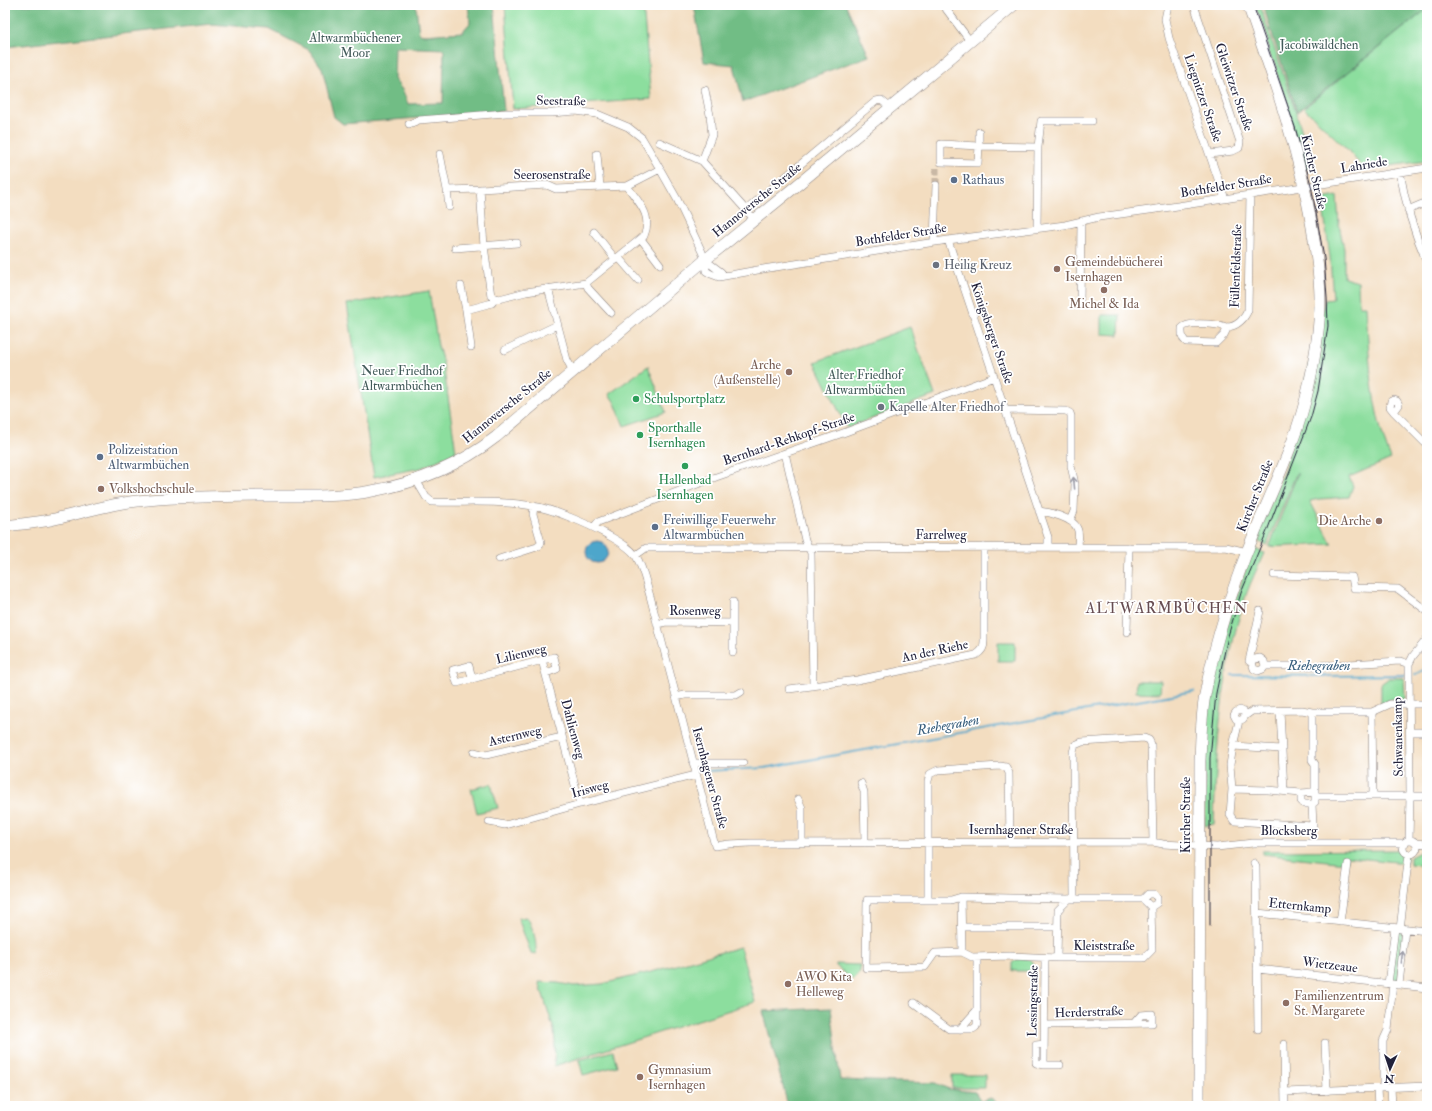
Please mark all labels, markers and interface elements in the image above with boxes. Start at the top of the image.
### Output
park label: Altwarmbüchener Moor [308,30,401,61]
park label: Jacobiwäldchen [1279,37,1359,53]
street label: Gleiwitzer Straße [1211,41,1257,134]
street label: Liegnitzer Straße [1180,52,1226,145]
street label: Seestraße [536,93,586,109]
street label: Kircher Straße [1298,133,1331,212]
street label: Lahriede [1339,153,1389,177]
street label: Hannoversche Straße [709,159,805,241]
street label: Seerosenstraße [513,167,591,183]
street label: Bothfelder Straße [1179,171,1273,201]
place label: Rathaus [962,172,1005,188]
marker: Rathaus [949,175,959,185]
street label: Bothfelder Straße [854,220,948,250]
street label: Füllenfeldstraße [1227,223,1245,308]
place label: Gemeindebücherei Isernhagen [1065,254,1164,285]
place label: Heilig Kreuz [944,257,1012,273]
marker: Heilig Kreuz [931,260,941,270]
marker: Gemeindebücherei Isernhagen [1052,264,1062,274]
street label: Königsberger Straße [967,280,1017,386]
marker: Michel & Ida [1099,285,1109,295]
place label: Michel & Ida [1069,296,1140,312]
place label: Arche (Außenstelle) [714,357,782,388]
park label: Neuer Friedhof Altwarmbüchen [360,363,445,394]
street label: Hannoversche Straße [459,365,555,447]
marker: Arche (Außenstelle) [784,367,794,377]
park label: Alter Friedhof Altwarmbüchen [823,367,906,398]
place label: Schulsportplatz [644,391,726,408]
marker: Schulsportplatz [631,394,641,404]
place label: Kapelle Alter Friedhof [889,399,1006,416]
marker: Kapelle Alter Friedhof [876,402,886,412]
street label: Bernhard-Rehkopf-Straße [721,409,858,470]
place label: Sporthalle Isernhagen [648,420,706,451]
marker: Sporthalle Isernhagen [635,430,645,440]
place label: Polizeistation Altwarmbüchen [107,442,189,473]
marker: Polizeistation Altwarmbüchen [95,452,105,462]
street label: Kircher Straße [1233,457,1277,534]
marker: Hallenbad Isernhagen [680,461,690,471]
place label: Hallenbad Isernhagen [656,472,714,503]
one-way arrow [1070,477,1077,490]
place label: Volkshochschule [109,481,195,497]
marker: Volkshochschule [96,484,106,494]
place label: Freiwillige Feuerwehr Altwarmbüchen [662,512,776,543]
place label: Die Arche [1318,513,1372,529]
marker: Die Arche [1374,516,1384,526]
marker: Freiwillige Feuerwehr Altwarmbüchen [650,522,660,532]
street label: Farrelweg [915,527,967,543]
district label: ALTWARMBÜCHEN [1085,598,1248,618]
street label: Rosenweg [669,603,721,619]
street label: An der Riehe [899,636,970,666]
street label: Lilienweg [494,640,548,668]
water label: Riehegraben [1287,657,1351,674]
street label: Dahlienweg [557,697,589,761]
street label: Schwanenkamp [1389,697,1408,777]
water label: Riehegraben [915,711,981,739]
street label: Asternweg [486,722,543,750]
street label: Isernhagener Straße [689,725,731,831]
street label: Irisweg [570,776,611,802]
street label: Kircher Straße [1178,776,1194,853]
street label: Isernhagener Straße [969,822,1074,838]
street label: Blocksberg [1261,823,1318,839]
street label: Etternkamp [1268,895,1333,918]
street label: Kleiststraße [1073,938,1135,954]
one-way arrow [1398,951,1406,964]
street label: Wietzeaue [1300,954,1359,976]
street label: Lessingstraße [1024,964,1042,1037]
place label: AWO Kita Helleweg [795,969,852,1000]
marker: AWO Kita Helleweg [783,979,793,989]
place label: Familienzentrum St. Margarete [1294,988,1384,1019]
marker: Familienzentrum St. Margarete [1281,998,1291,1008]
street label: Herderstraße [1054,1003,1124,1021]
north arrow [1370,1049,1410,1089]
place label: Gymnasium Isernhagen [648,1062,711,1093]
marker: Gymnasium Isernhagen [635,1072,645,1082]
text: N [1383,1072,1396,1085]

